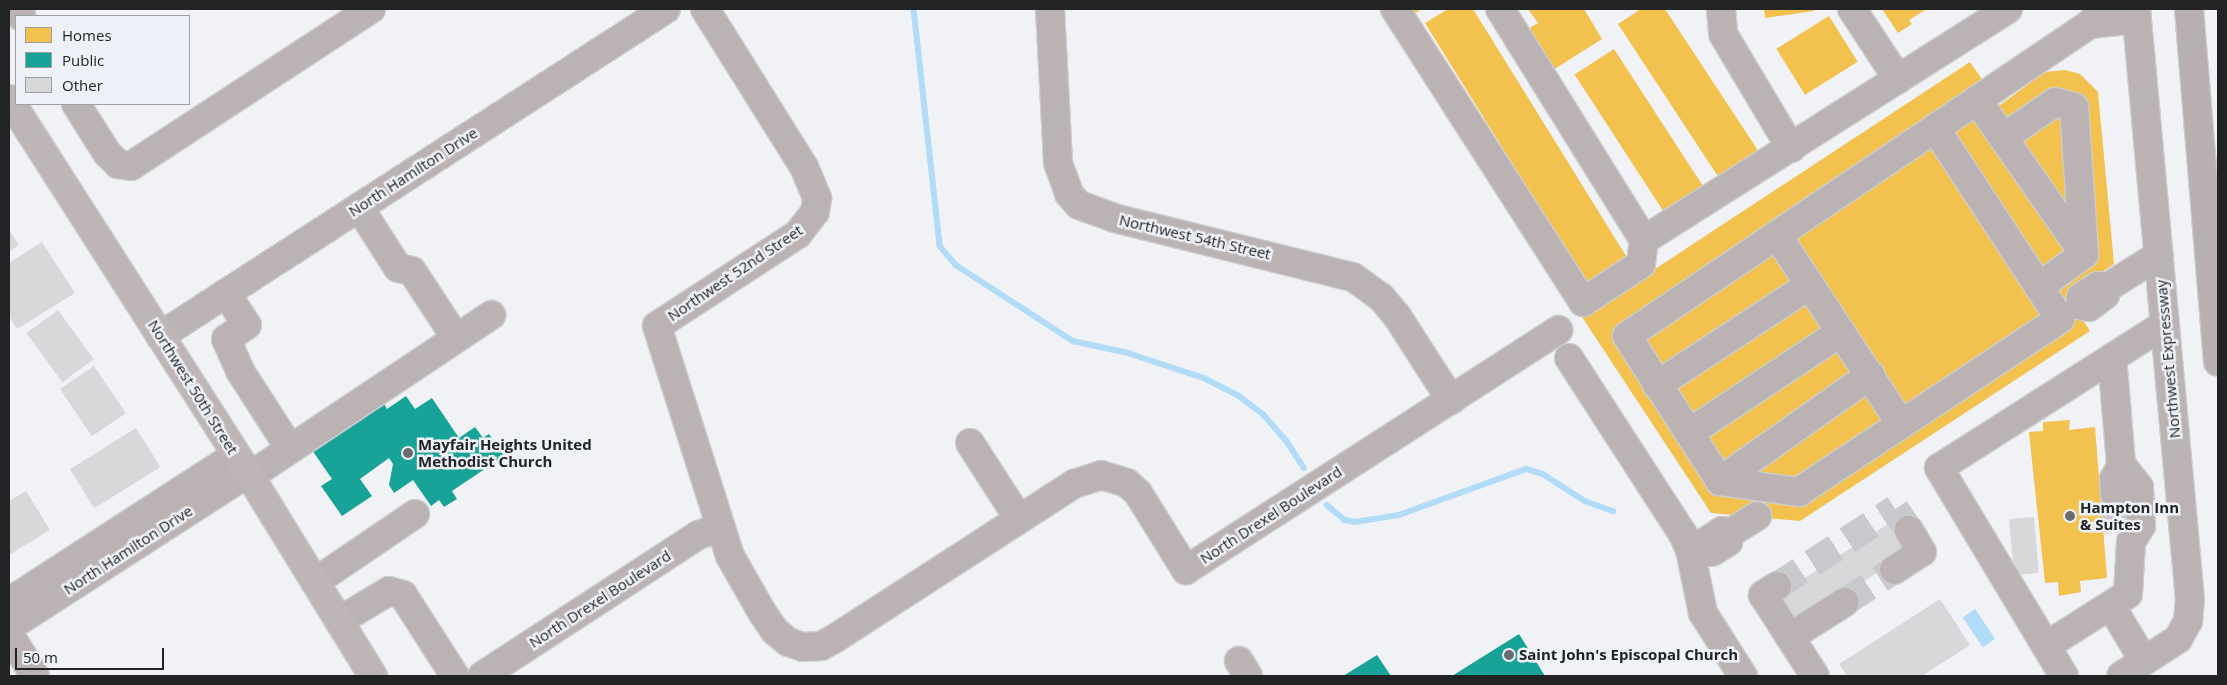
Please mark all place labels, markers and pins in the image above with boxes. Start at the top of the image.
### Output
place label: Mayfair Heights United Methodist Church [418,435,592,470]
marker: Mayfair Heights United Methodist Church [402,447,414,459]
place label: Hampton Inn & Suites [2080,498,2179,533]
marker: Hampton Inn & Suites [2064,510,2076,522]
place label: Saint John's Episcopal Church [1519,646,1738,664]
marker: Saint John's Episcopal Church [1503,649,1515,661]

